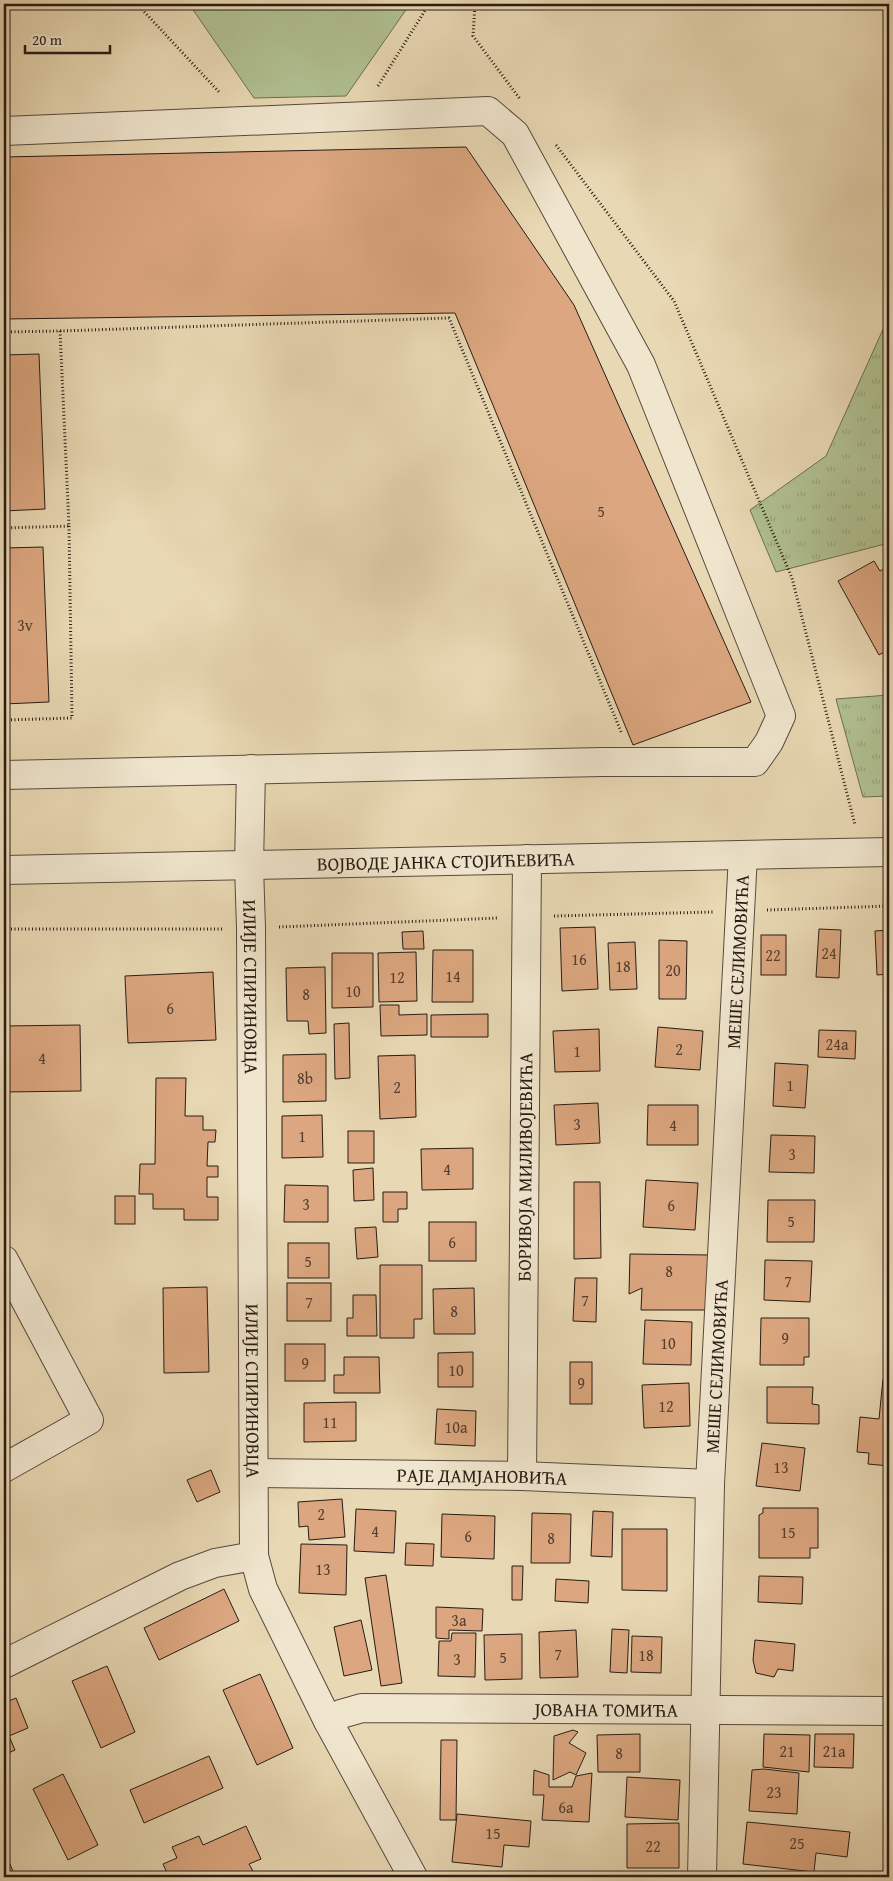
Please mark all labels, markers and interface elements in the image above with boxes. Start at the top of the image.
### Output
scale bar [25,22,110,54]
text: 20 m [32,29,63,50]
house number: 5 [597,499,605,523]
house number: 3v [17,613,33,637]
street label: ВОЈВОДЕ ЈАНКА СТОЈИЋЕВИЋА [317,844,576,878]
street label: МЕШЕ СЕЛИМОВИЋА [719,873,756,1050]
street label: ИЛИЈЕ СПИРИНОВЦА [236,899,266,1075]
house number: 24 [821,941,837,965]
house number: 22 [765,943,781,967]
house number: 16 [571,947,587,971]
house number: 18 [615,954,631,978]
house number: 20 [665,958,681,982]
house number: 14 [445,964,461,988]
house number: 12 [389,965,405,989]
house number: 10 [345,979,361,1003]
house number: 8 [302,982,310,1006]
house number: 6 [166,996,174,1020]
house number: 24a [826,1032,849,1056]
house number: 2 [675,1037,683,1061]
house number: 1 [573,1039,581,1063]
house number: 4 [38,1046,46,1070]
street label: БОРИВОЈА МИЛИВОЈЕВИЋА [510,1052,539,1282]
house number: 8b [297,1066,313,1090]
house number: 1 [786,1073,794,1097]
house number: 2 [393,1075,401,1099]
house number: 3 [573,1112,581,1136]
house number: 4 [669,1113,677,1137]
house number: 1 [298,1124,306,1148]
house number: 3 [788,1142,796,1166]
house number: 4 [443,1157,451,1181]
house number: 3 [302,1192,310,1216]
house number: 6 [667,1193,675,1217]
house number: 5 [787,1209,795,1233]
house number: 6 [448,1230,456,1254]
house number: 5 [304,1249,312,1273]
house number: 8 [665,1259,673,1283]
house number: 7 [784,1269,792,1293]
street label: МЕШЕ СЕЛИМОВИЋА [698,1278,735,1454]
house number: 7 [581,1288,589,1312]
house number: 7 [305,1290,313,1314]
house number: 8 [450,1299,458,1323]
street label: ИЛИЈЕ СПИРИНОВЦА [239,1304,268,1479]
house number: 9 [781,1326,789,1350]
house number: 10 [660,1331,676,1355]
house number: 9 [301,1351,309,1375]
house number: 10 [448,1358,464,1382]
house number: 9 [577,1371,585,1395]
house number: 12 [658,1394,674,1418]
house number: 11 [322,1410,338,1434]
house number: 10a [445,1415,468,1439]
house number: 13 [773,1455,789,1479]
street label: РАЈЕ ДАМЈАНОВИЋА [396,1461,568,1492]
house number: 2 [317,1502,325,1526]
house number: 4 [371,1519,379,1543]
house number: 15 [780,1520,796,1544]
house number: 6 [464,1524,472,1548]
house number: 8 [547,1526,555,1550]
house number: 13 [315,1557,331,1581]
house number: 3a [451,1608,467,1632]
house number: 7 [554,1642,562,1666]
house number: 18 [638,1643,654,1667]
house number: 5 [499,1645,507,1669]
house number: 3 [453,1647,461,1671]
street label: ЈОВАНА ТОМИЋА [533,1695,679,1724]
house number: 21 [779,1739,795,1763]
house number: 21a [823,1739,846,1763]
house number: 8 [615,1741,623,1765]
house number: 23 [766,1780,782,1804]
house number: 6a [558,1795,574,1819]
house number: 15 [485,1821,501,1845]
house number: 25 [789,1831,805,1855]
house number: 22 [645,1834,661,1858]

